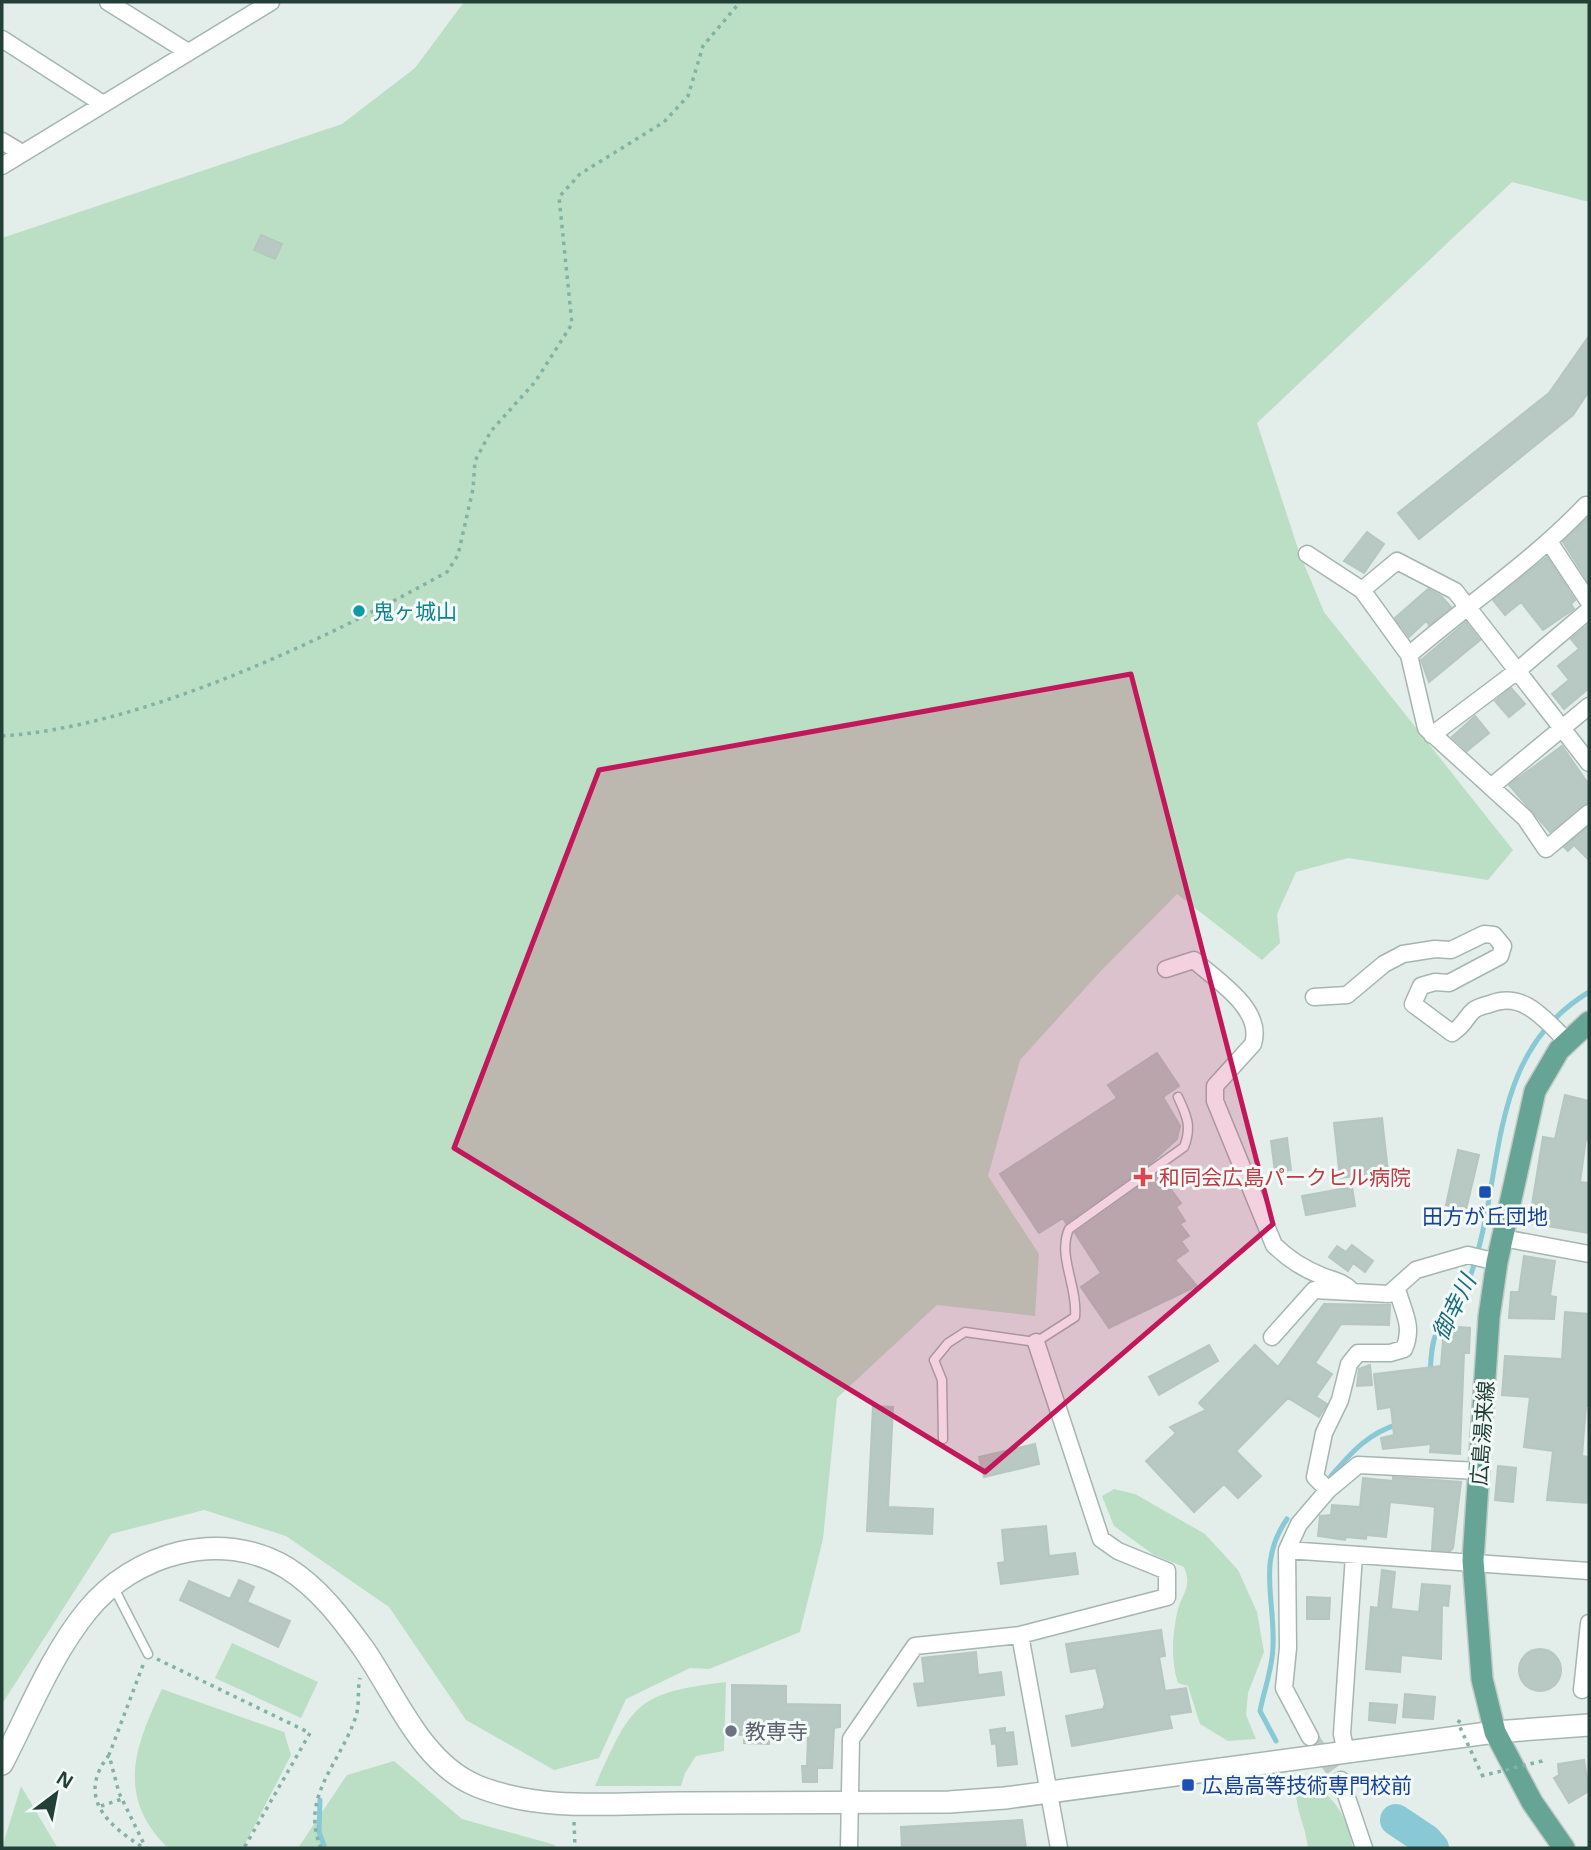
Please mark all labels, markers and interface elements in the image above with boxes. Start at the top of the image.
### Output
place label: 鬼ヶ城山 [373,597,457,625]
marker: 鬼ヶ城山 [351,603,367,619]
place label: 和同会広島パークヒル病院 [1159,1163,1411,1191]
marker: 和同会広島パークヒル病院 [1133,1167,1153,1187]
marker: 田方が丘団地 [1477,1184,1493,1200]
place label: 田方が丘団地 [1422,1202,1548,1230]
water label: 御幸川 [1423,1266,1484,1345]
street label: 広島湯来線 [1464,1380,1500,1486]
place label: 教専寺 [745,1717,808,1745]
marker: 教専寺 [723,1723,739,1739]
north arrow [21,1759,91,1829]
text: N [52,1764,78,1795]
place label: 広島高等技術専門校前 [1202,1771,1412,1799]
marker: 広島高等技術専門校前 [1180,1777,1196,1793]

